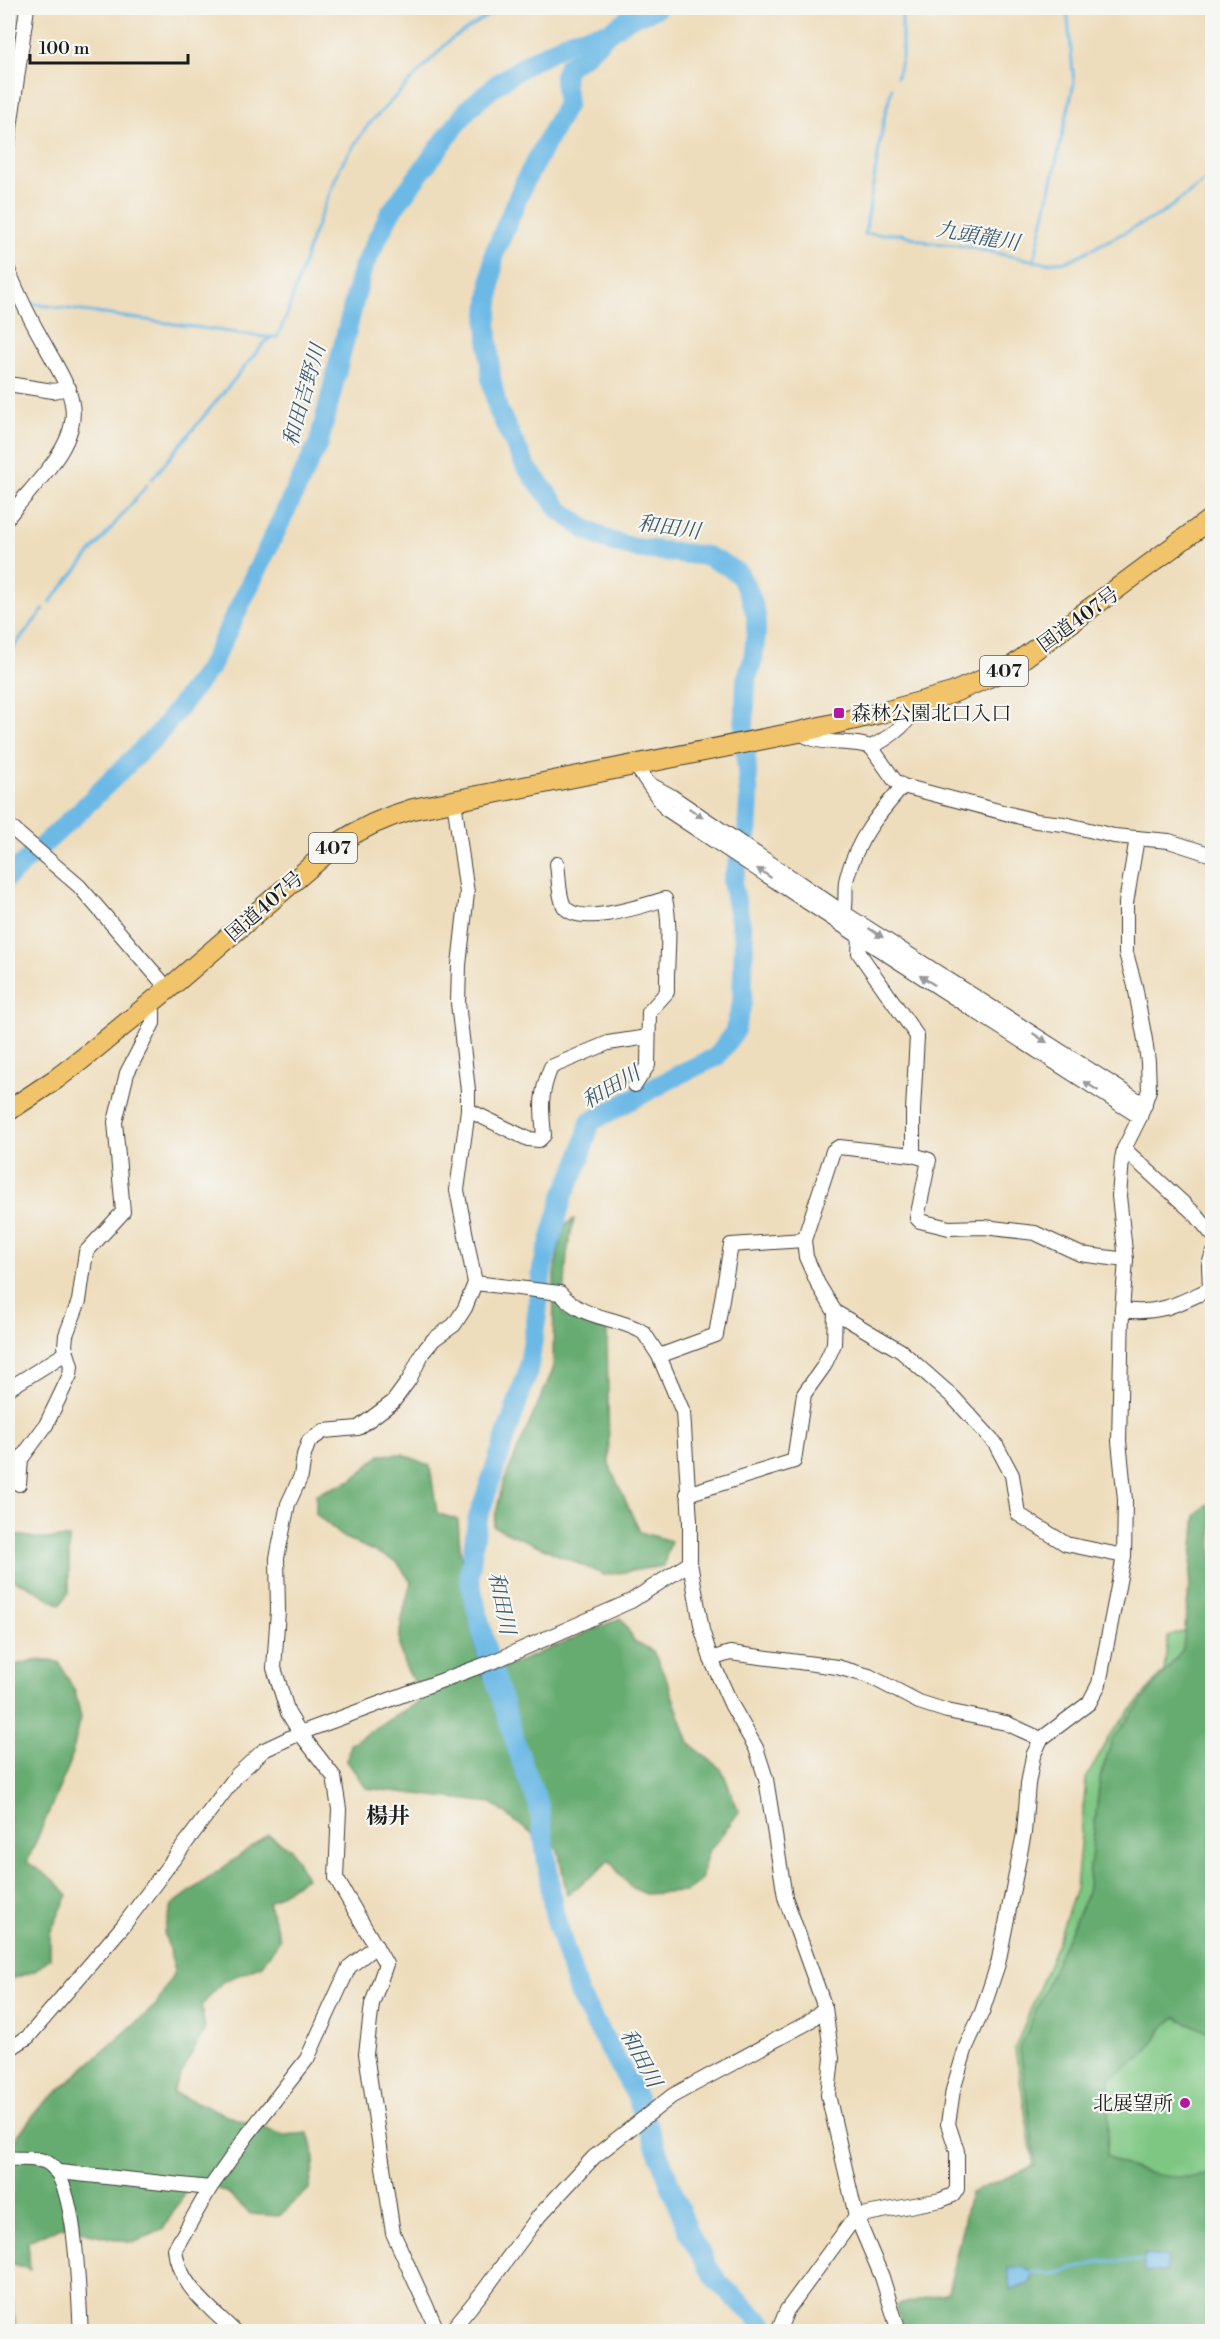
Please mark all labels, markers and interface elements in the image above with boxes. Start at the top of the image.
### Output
scale bar [30,27,188,65]
text: 100 m [39,37,90,60]
water label: 九頭龍川 [934,217,1023,257]
water label: 和田吉野川 [278,339,332,449]
water label: 和田川 [636,511,704,546]
street label: 国道407号 [1033,582,1125,658]
road number: 407 [980,656,1028,686]
place label: 森林公園北口入口 [851,702,1011,727]
marker: 森林公園北口入口 [832,706,846,720]
one-way arrow [688,807,703,819]
road number: 407 [309,833,357,863]
street label: 国道407号 [221,867,309,948]
one-way arrow [755,868,772,879]
one-way arrow [867,928,884,939]
one-way arrow [918,975,935,986]
one-way arrow [1032,1032,1048,1043]
water label: 和田川 [578,1060,647,1115]
one-way arrow [1083,1080,1099,1091]
water label: 和田川 [482,1570,520,1639]
district label: 楊井 [366,1803,410,1830]
water label: 和田川 [614,2025,667,2094]
place label: 北展望所 [1093,2092,1173,2117]
marker: 北展望所 [1178,2096,1192,2110]

